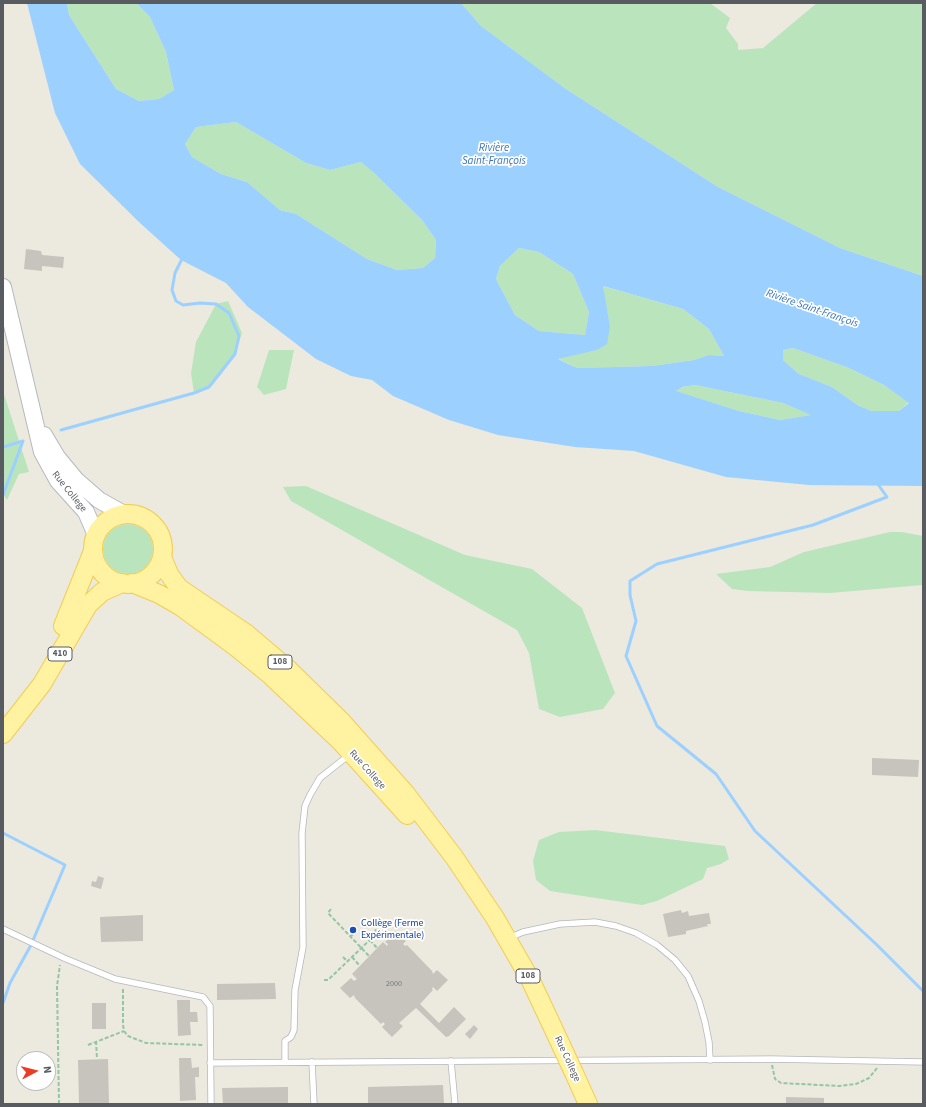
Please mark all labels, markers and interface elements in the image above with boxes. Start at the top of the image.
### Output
water label: Rivière Saint-François [462,142,526,168]
water label: Rivière Saint-François [764,287,860,331]
street label: Rue College [49,469,89,515]
road number: 410 [48,647,72,661]
road number: 108 [268,655,292,669]
street label: Rue College [346,748,388,792]
place label: Collège (Ferme Expérimentale) [361,918,424,942]
marker: Collège (Ferme Expérimentale) [348,925,358,935]
road number: 108 [516,969,540,983]
house number: 2000 [386,979,402,989]
street label: Rue College [551,1034,583,1084]
north arrow [16,1051,56,1091]
text: N [40,1065,55,1074]

